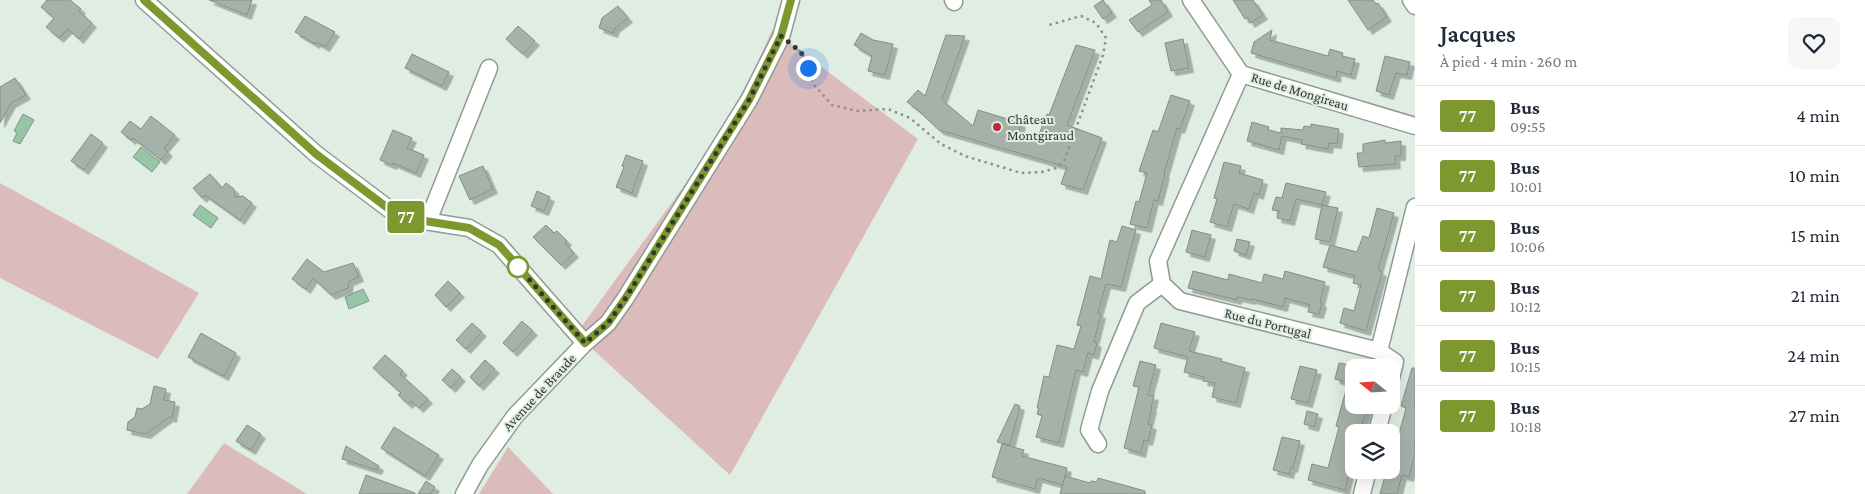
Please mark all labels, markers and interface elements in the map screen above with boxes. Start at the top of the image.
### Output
button: heart [1788,17,1840,69]
text: Jacques [1440,20,1516,47]
text: À pied · 4 min · 260 m [1440,53,1577,70]
your location [796,56,821,81]
street label: Rue de Mongireau [1249,69,1351,114]
text: Bus [1510,97,1540,118]
text: 4 min [1796,105,1840,126]
text: 77 [1459,106,1476,126]
place label: Château Montgiraud [1007,111,1075,143]
text: 09:55 [1510,118,1546,135]
marker: Château Montgiraud [991,121,1003,133]
text: Bus [1510,157,1540,178]
text: 10 min [1789,165,1840,186]
text: 77 [1459,166,1476,186]
text: 10:01 [1510,178,1542,195]
line badge: 77 [384,201,428,233]
text: 77 [397,207,415,227]
text: Bus [1510,217,1540,238]
text: 15 min [1791,225,1840,246]
text: 77 [1459,226,1476,246]
text: 10:06 [1510,238,1545,255]
unlabelled marker [507,256,529,278]
text: Bus [1510,277,1540,298]
text: 21 min [1791,285,1840,306]
text: 77 [1459,286,1476,306]
text: 10:12 [1510,298,1541,315]
street label: Rue du Portugal [1223,304,1313,342]
text: Bus [1510,337,1540,358]
text: 24 min [1787,345,1840,366]
text: 77 [1459,346,1476,366]
street label: Avenue de Braude [499,350,579,434]
text: 10:15 [1510,358,1541,375]
north arrow [1345,359,1400,414]
map controls [1345,359,1400,479]
text: Bus [1510,397,1540,418]
text: 27 min [1788,405,1840,426]
text: 77 [1459,406,1476,426]
text: 10:18 [1510,418,1542,435]
button: layers [1345,424,1400,479]

